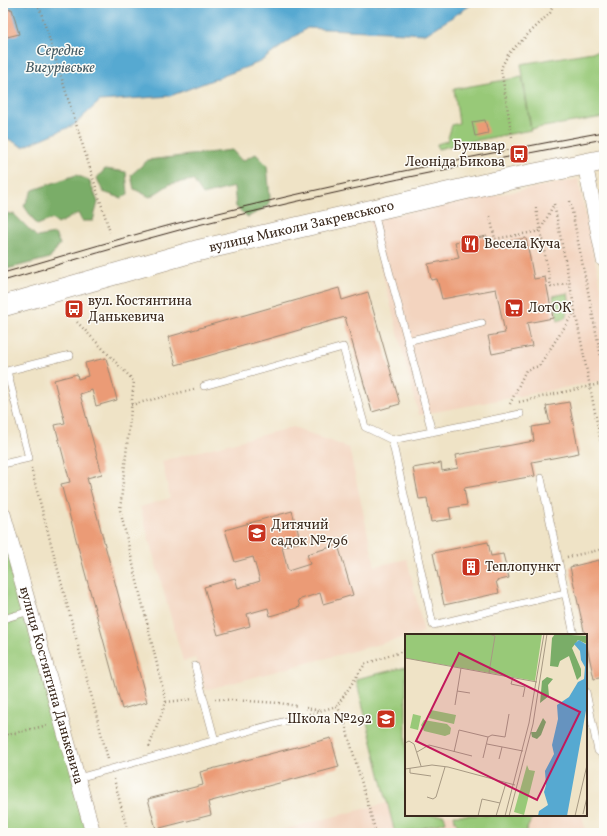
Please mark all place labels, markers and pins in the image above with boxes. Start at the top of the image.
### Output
place label: Бульвар Леоніда Бикова [405,137,505,172]
bus stop icon: Бульвар Леоніда Бикова [508,143,530,165]
restaurant icon: Весела Куча [459,233,481,255]
place label: Весела Куча [484,235,560,254]
place label: вул. Костянтина Данькевича [88,292,192,327]
supermarket icon: ЛотОК [503,297,525,319]
bus stop icon: вул. Костянтина Данькевича [63,298,85,320]
place label: ЛотОК [528,299,572,318]
place label: Дитячий садок №796 [271,516,348,551]
school or university icon: Дитячий садок №796 [246,522,268,544]
building icon: Теплопункт [460,556,482,578]
place label: Теплопункт [485,558,561,577]
school or university icon: Школа №292 [375,708,397,730]
place label: Школа №292 [287,710,372,729]

